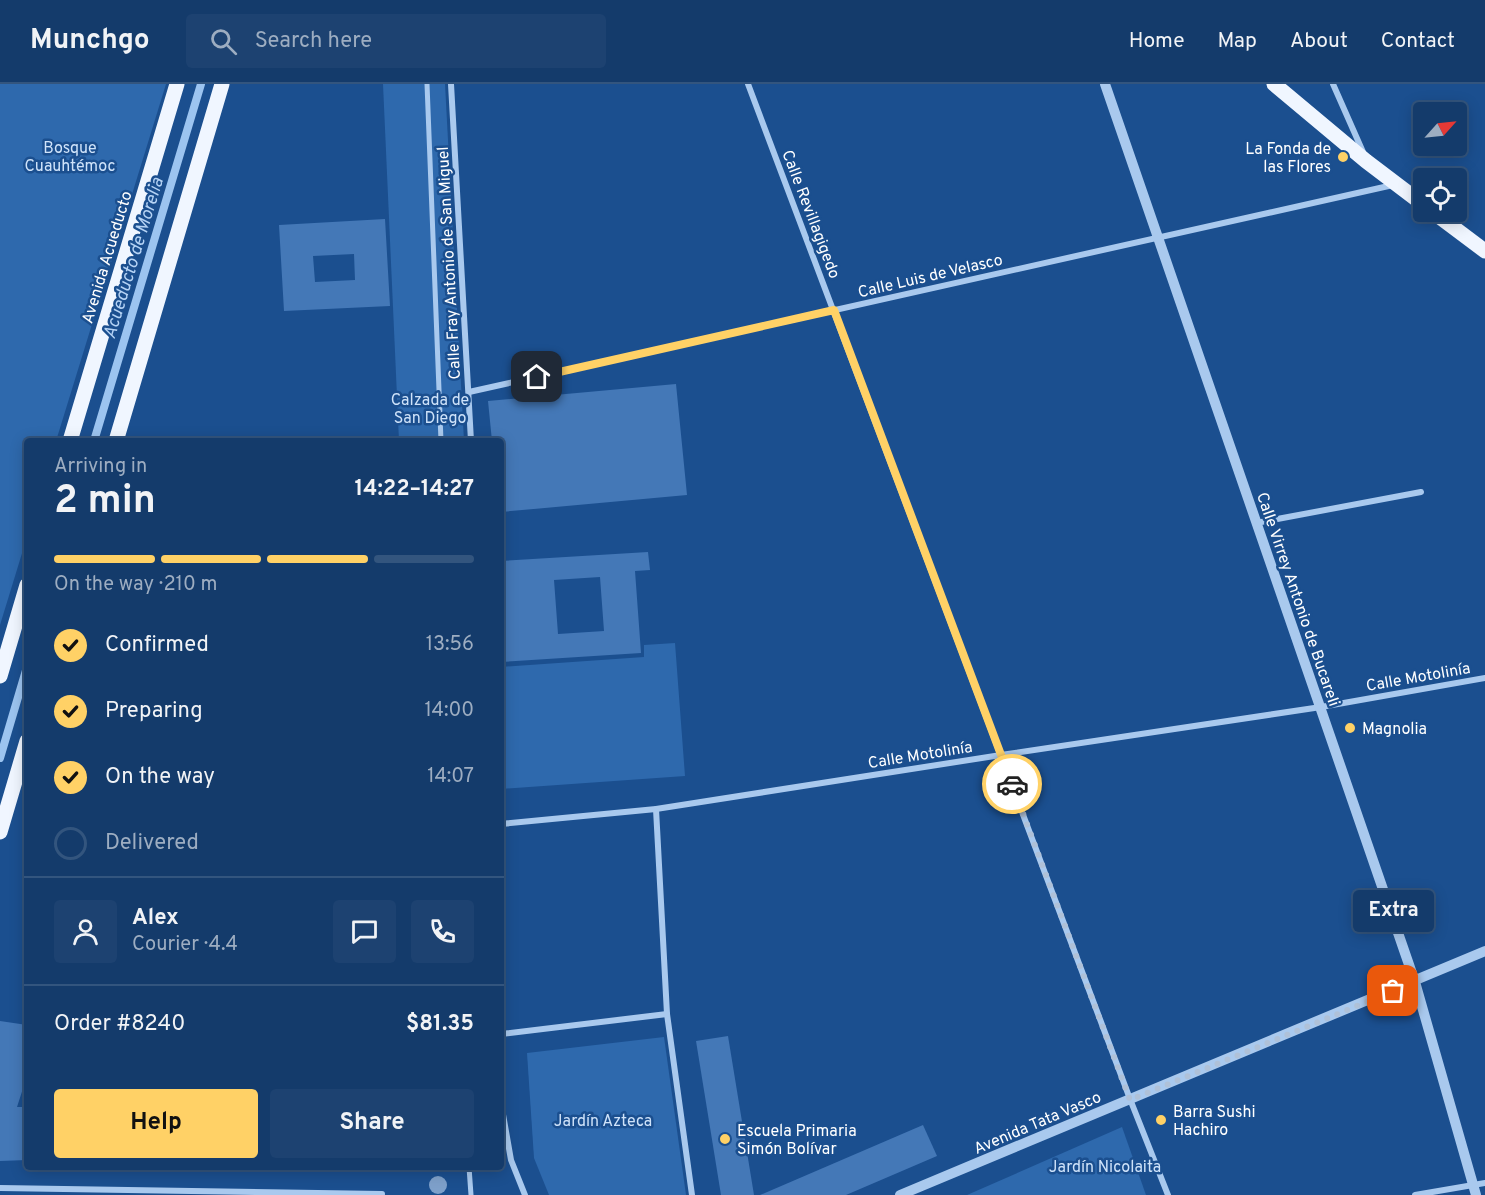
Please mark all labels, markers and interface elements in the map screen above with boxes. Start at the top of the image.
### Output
search box [186,14,606,68]
text: Munchgo [30,23,150,59]
icon: search [207,25,240,58]
text: Search here [255,28,372,55]
text: Home [1129,28,1185,55]
text: Map [1218,28,1257,55]
text: About [1290,28,1348,55]
text: Contact [1381,28,1455,55]
north arrow [1413,102,1467,156]
map controls [1413,102,1467,222]
park label: Bosque Cuauhtémoc [24,139,116,177]
place label: La Fonda de las Flores [1245,140,1331,178]
street label: Calle Fray Antonio de San Miguel [434,146,466,380]
street label: Calle Revillagigedo [776,148,844,282]
marker: La Fonda de las Flores [1336,150,1350,164]
button: locate [1413,168,1467,222]
water label: Acueducto de Morelia [99,174,170,342]
street label: Avenida Acueducto [78,189,138,326]
street label: Calle Luis de Velasco [856,251,1005,303]
pin [511,351,562,402]
icon: home [520,360,553,393]
park label: Calzada de San Diego [391,391,469,429]
text: Arriving in [54,454,147,480]
text: 14:22–14:27 [354,476,474,503]
text: 2 min [54,478,156,527]
street label: Calle Virrey Antonio de Bucareli [1251,490,1343,709]
text: On the way · 210 m [54,572,218,598]
icon: check [54,629,87,662]
text: Confirmed [105,632,209,659]
text: 13:56 [426,632,474,658]
street label: Calle Motolinía [1365,659,1472,697]
icon: check [54,695,87,728]
text: Preparing [105,698,203,725]
text: 14:00 [425,698,474,724]
place label: Magnolia [1362,720,1427,740]
marker: Magnolia [1343,721,1357,735]
street label: Calle Motolinía [867,738,974,774]
courier [982,754,1042,814]
icon: check [54,761,87,794]
text: On the way [105,764,215,791]
text: 14:07 [427,764,474,790]
icon: car [996,768,1029,801]
text: Delivered [105,830,199,857]
callout: Extra [1352,889,1434,931]
text: Extra [1368,898,1419,924]
button: person [54,900,117,963]
button: chat [333,900,396,963]
button: phone [411,900,474,963]
text: Alex [132,905,179,932]
text: Courier · 4.4 [132,932,238,958]
pin [1367,965,1418,1016]
icon: bag [1376,974,1409,1007]
text: Order #8240 [54,1011,185,1038]
text: $81.35 [406,1011,474,1038]
street label: Avenida Tata Vasco [971,1088,1105,1160]
button: Help [54,1089,258,1158]
button: Share [270,1089,474,1158]
place label: Barra Sushi Hachiro [1173,1103,1256,1141]
park label: Jardín Azteca [554,1112,652,1132]
marker: Barra Sushi Hachiro [1154,1113,1168,1127]
place label: Escuela Primaria Simón Bolívar [737,1122,857,1160]
marker: Escuela Primaria Simón Bolívar [718,1132,732,1146]
park label: Jardín Nicolaita [1049,1158,1161,1178]

